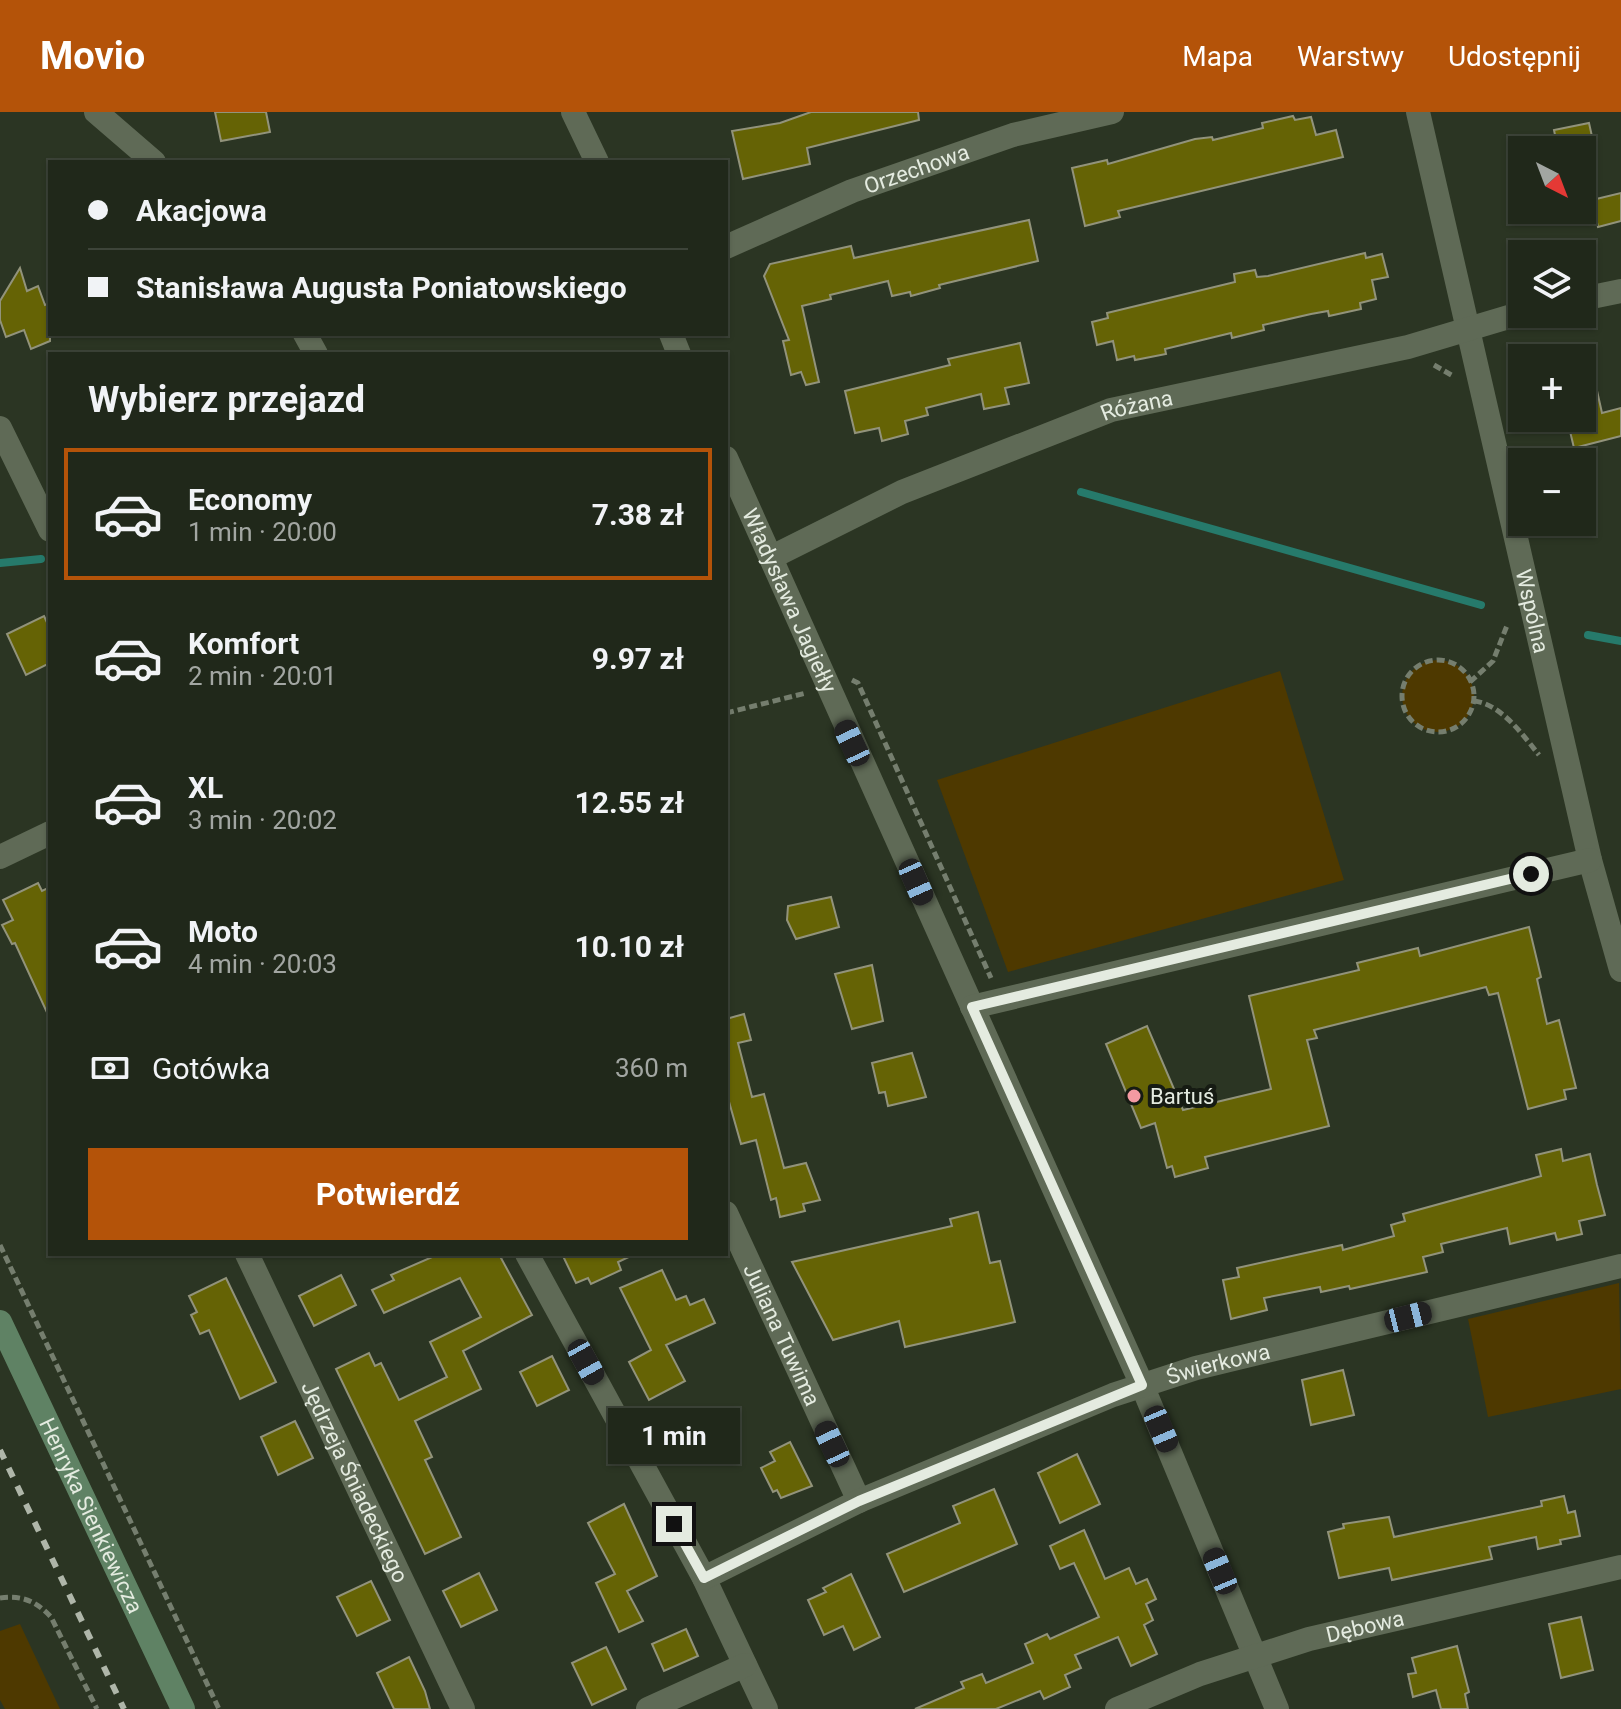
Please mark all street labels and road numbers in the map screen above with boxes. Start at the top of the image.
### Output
street label: Orzechowa [860,139,972,198]
street label: Różana [1097,385,1175,425]
street label: Władysława Jagiełły [738,504,842,697]
street label: Wspólna [1511,567,1554,655]
street label: Juliana Tuwima [739,1260,826,1410]
street label: Świerkowa [1163,1338,1272,1389]
street label: Jędrzeja Śniadeckiego [297,1377,414,1586]
street label: Henryka Sienkiewicza [35,1414,148,1617]
street label: Dębowa [1323,1605,1407,1647]

